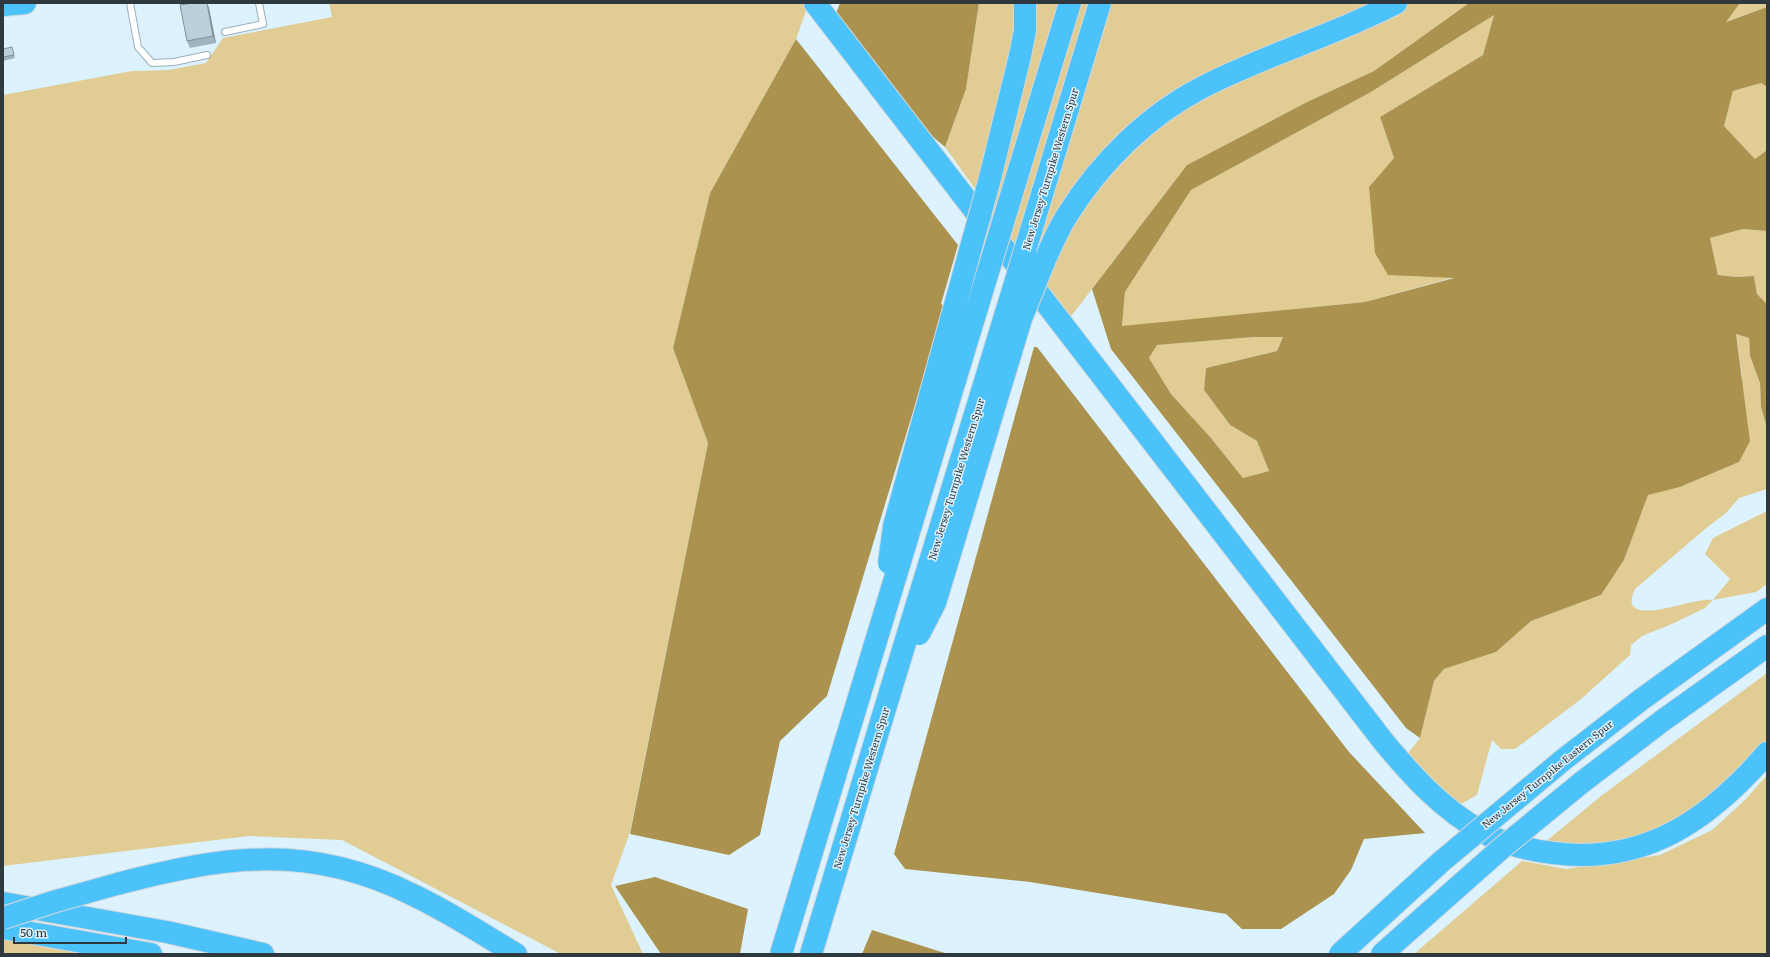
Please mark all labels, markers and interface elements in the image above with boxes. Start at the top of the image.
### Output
street label: New Jersey Turnpike Western Spur [1018,86,1081,252]
street label: New Jersey Turnpike Western Spur [924,396,987,562]
street label: New Jersey Turnpike Western Spur [829,705,892,871]
street label: New Jersey Turnpike Eastern Spur [1478,716,1616,831]
scale bar [14,919,126,945]
text: 50 m [20,923,47,941]

